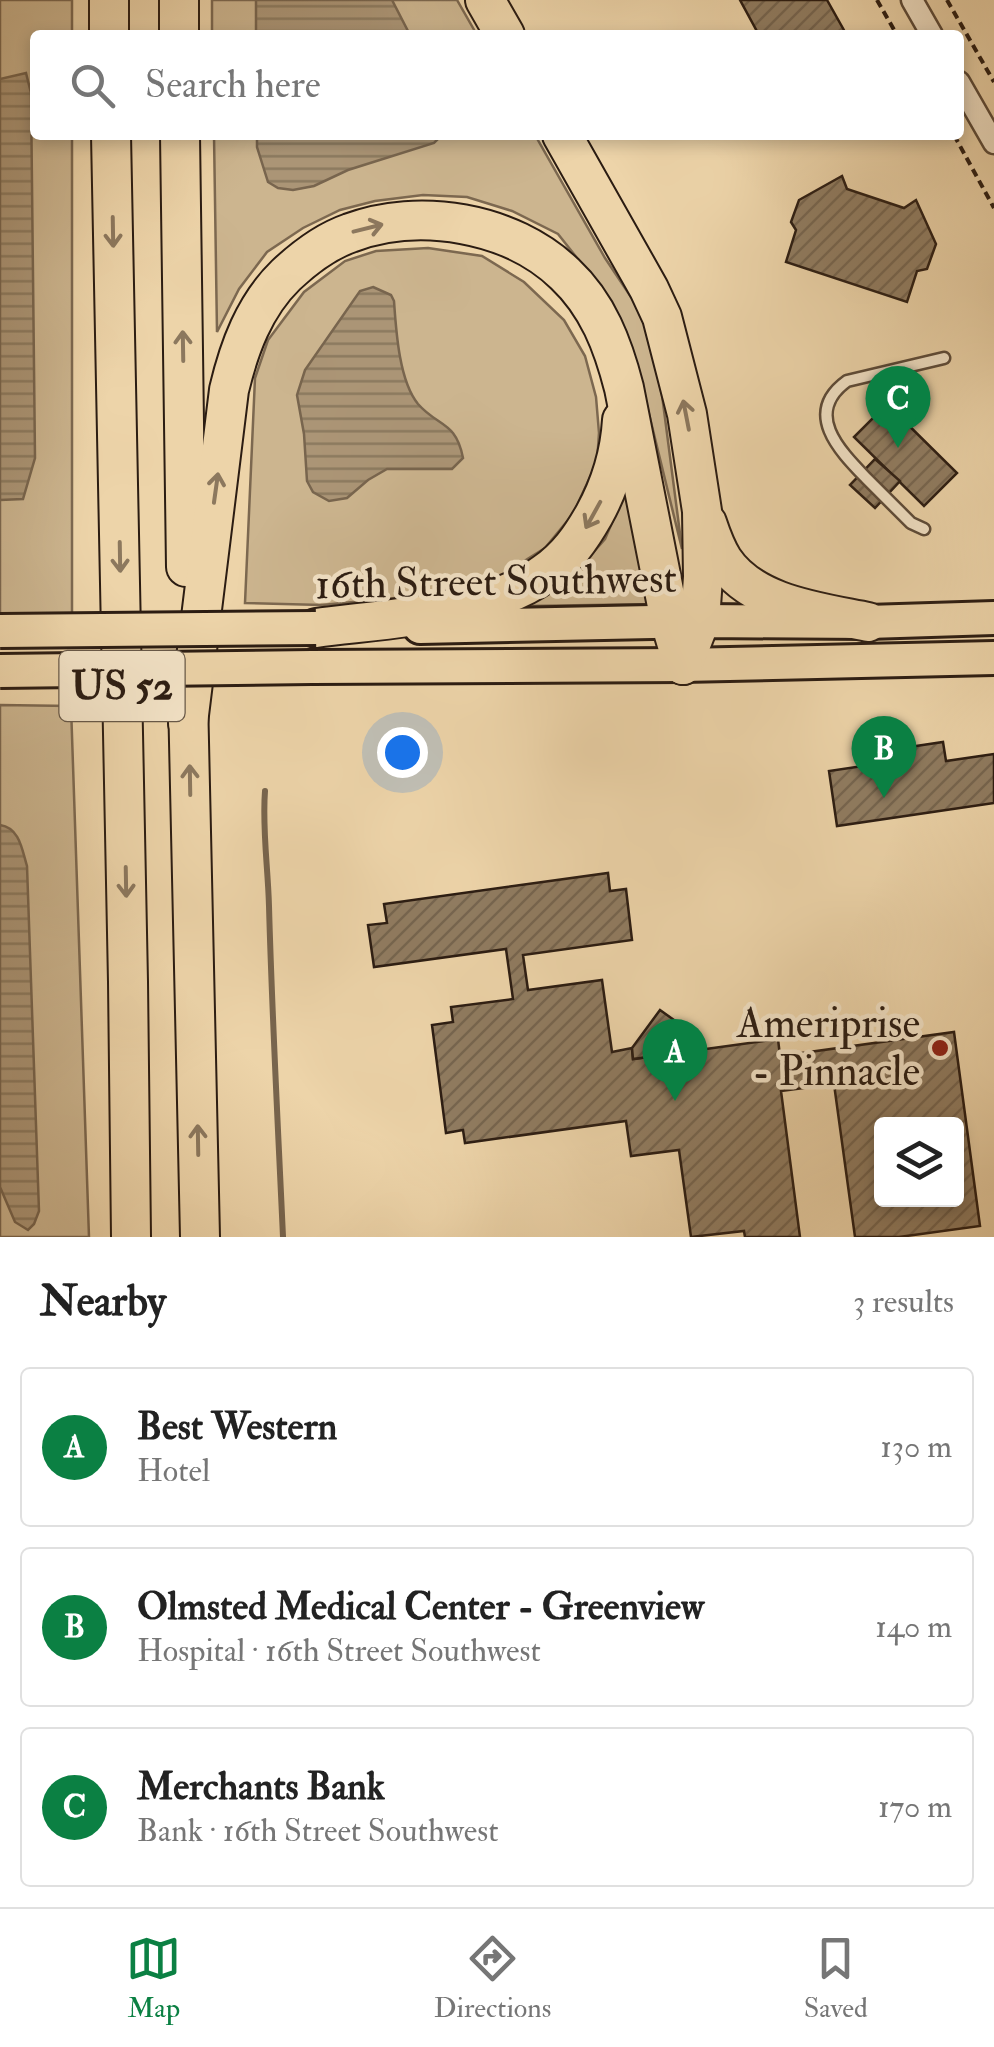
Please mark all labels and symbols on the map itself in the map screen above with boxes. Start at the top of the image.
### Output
one-way arrow [104,216,123,248]
one-way arrow [351,218,383,236]
one-way arrow [174,331,193,363]
pin: C [866,366,930,448]
one-way arrow [676,399,695,432]
one-way arrow [207,472,225,504]
one-way arrow [583,500,603,529]
one-way arrow [110,541,129,573]
street label: 16th Street Southwest [315,553,677,611]
road number: US 52 [59,651,184,721]
pin: B [852,716,916,798]
your location [377,727,428,778]
one-way arrow [180,764,199,796]
one-way arrow [117,866,136,898]
place label: Ameriprise - Pinnacle [736,998,920,1098]
pin: A [642,1018,708,1101]
marker: Ameriprise - Pinnacle [929,1037,951,1059]
one-way arrow [188,1124,207,1156]

